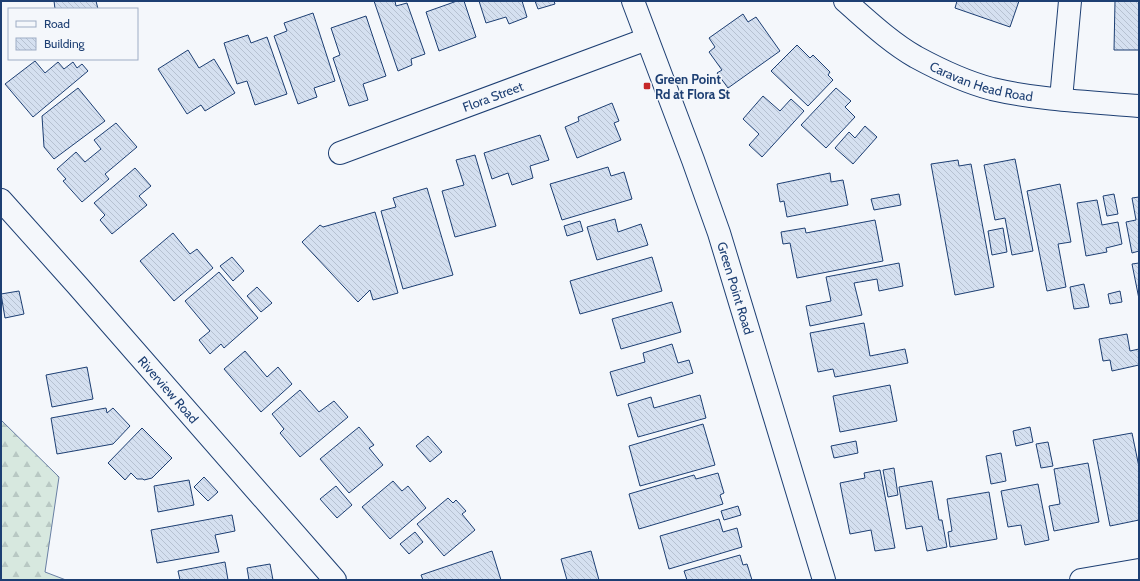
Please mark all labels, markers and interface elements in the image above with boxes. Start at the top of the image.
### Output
legend [8,8,138,60]
text: Road [44,16,70,31]
text: Building [44,36,86,51]
street label: Caravan Head Road [927,58,1034,104]
place label: Green Point Rd at Flora St [655,71,731,102]
street label: Flora Street [460,77,526,115]
marker: Green Point Rd at Flora St [642,81,652,91]
street label: Green Point Road [714,240,757,336]
street label: Riverview Road [135,353,202,426]

